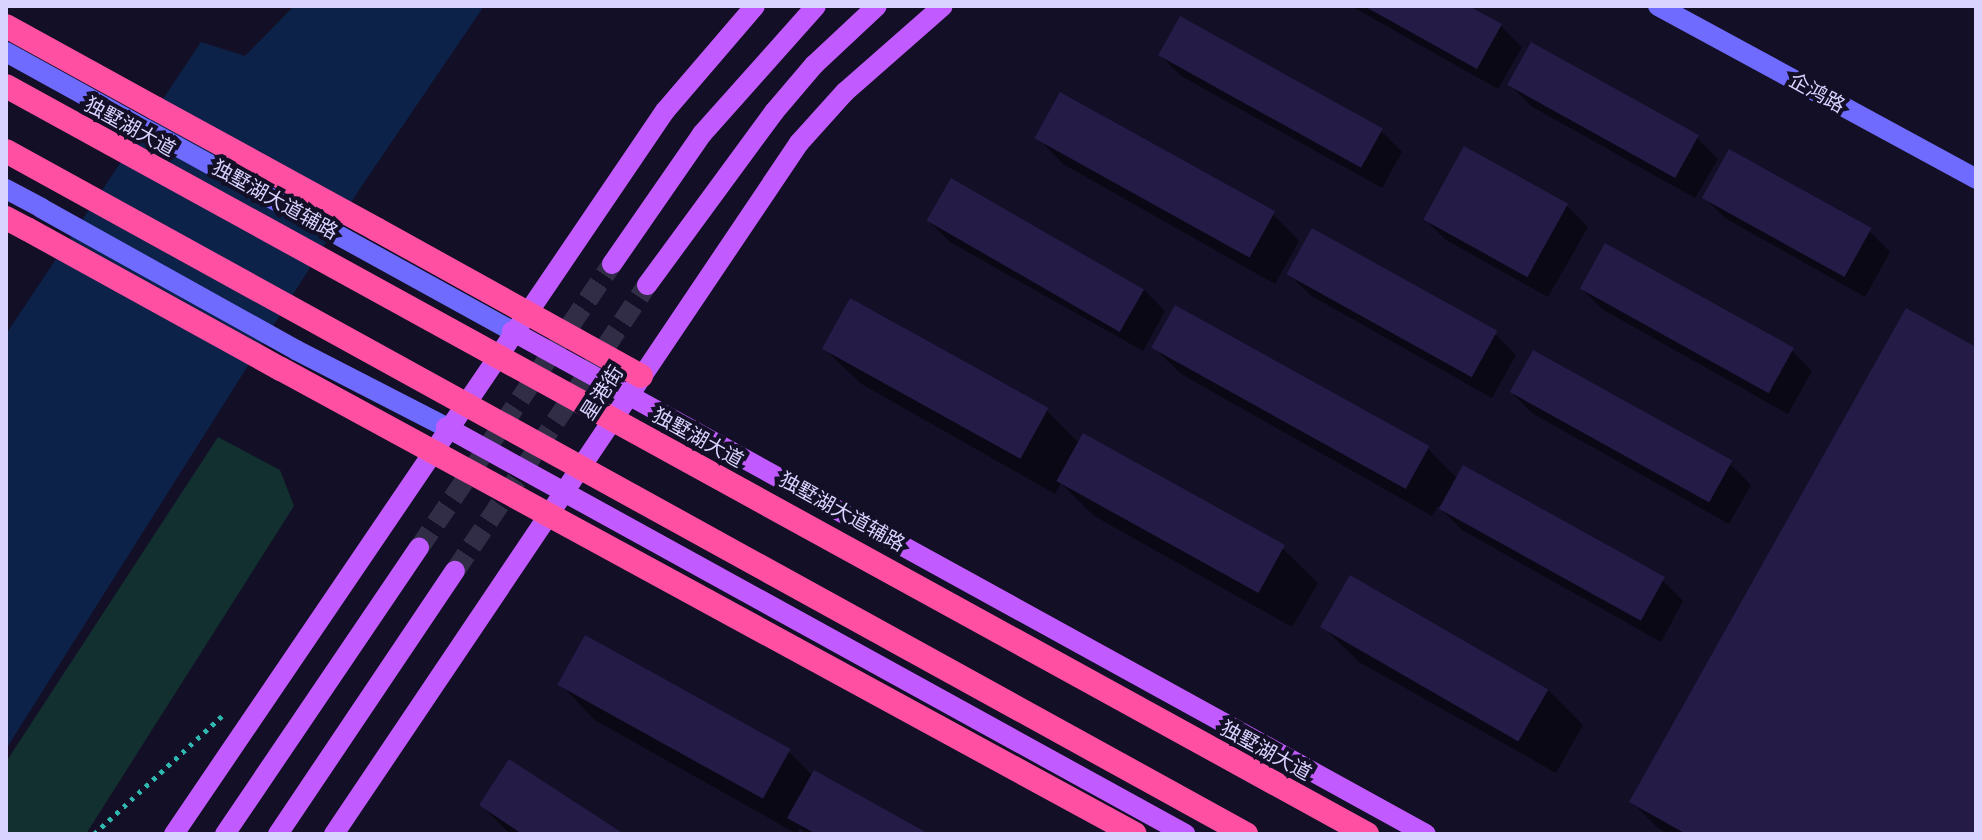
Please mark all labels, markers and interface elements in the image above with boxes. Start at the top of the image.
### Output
street label: 企鸿路 [1785,68,1849,118]
street label: 独墅湖大道 [80,92,180,162]
street label: 独墅湖大道辅路 [208,156,342,244]
street label: 星港街 [576,361,628,425]
street label: 独墅湖大道 [648,403,748,473]
street label: 独墅湖大道辅路 [775,468,909,556]
street label: 独墅湖大道 [1216,716,1316,786]

